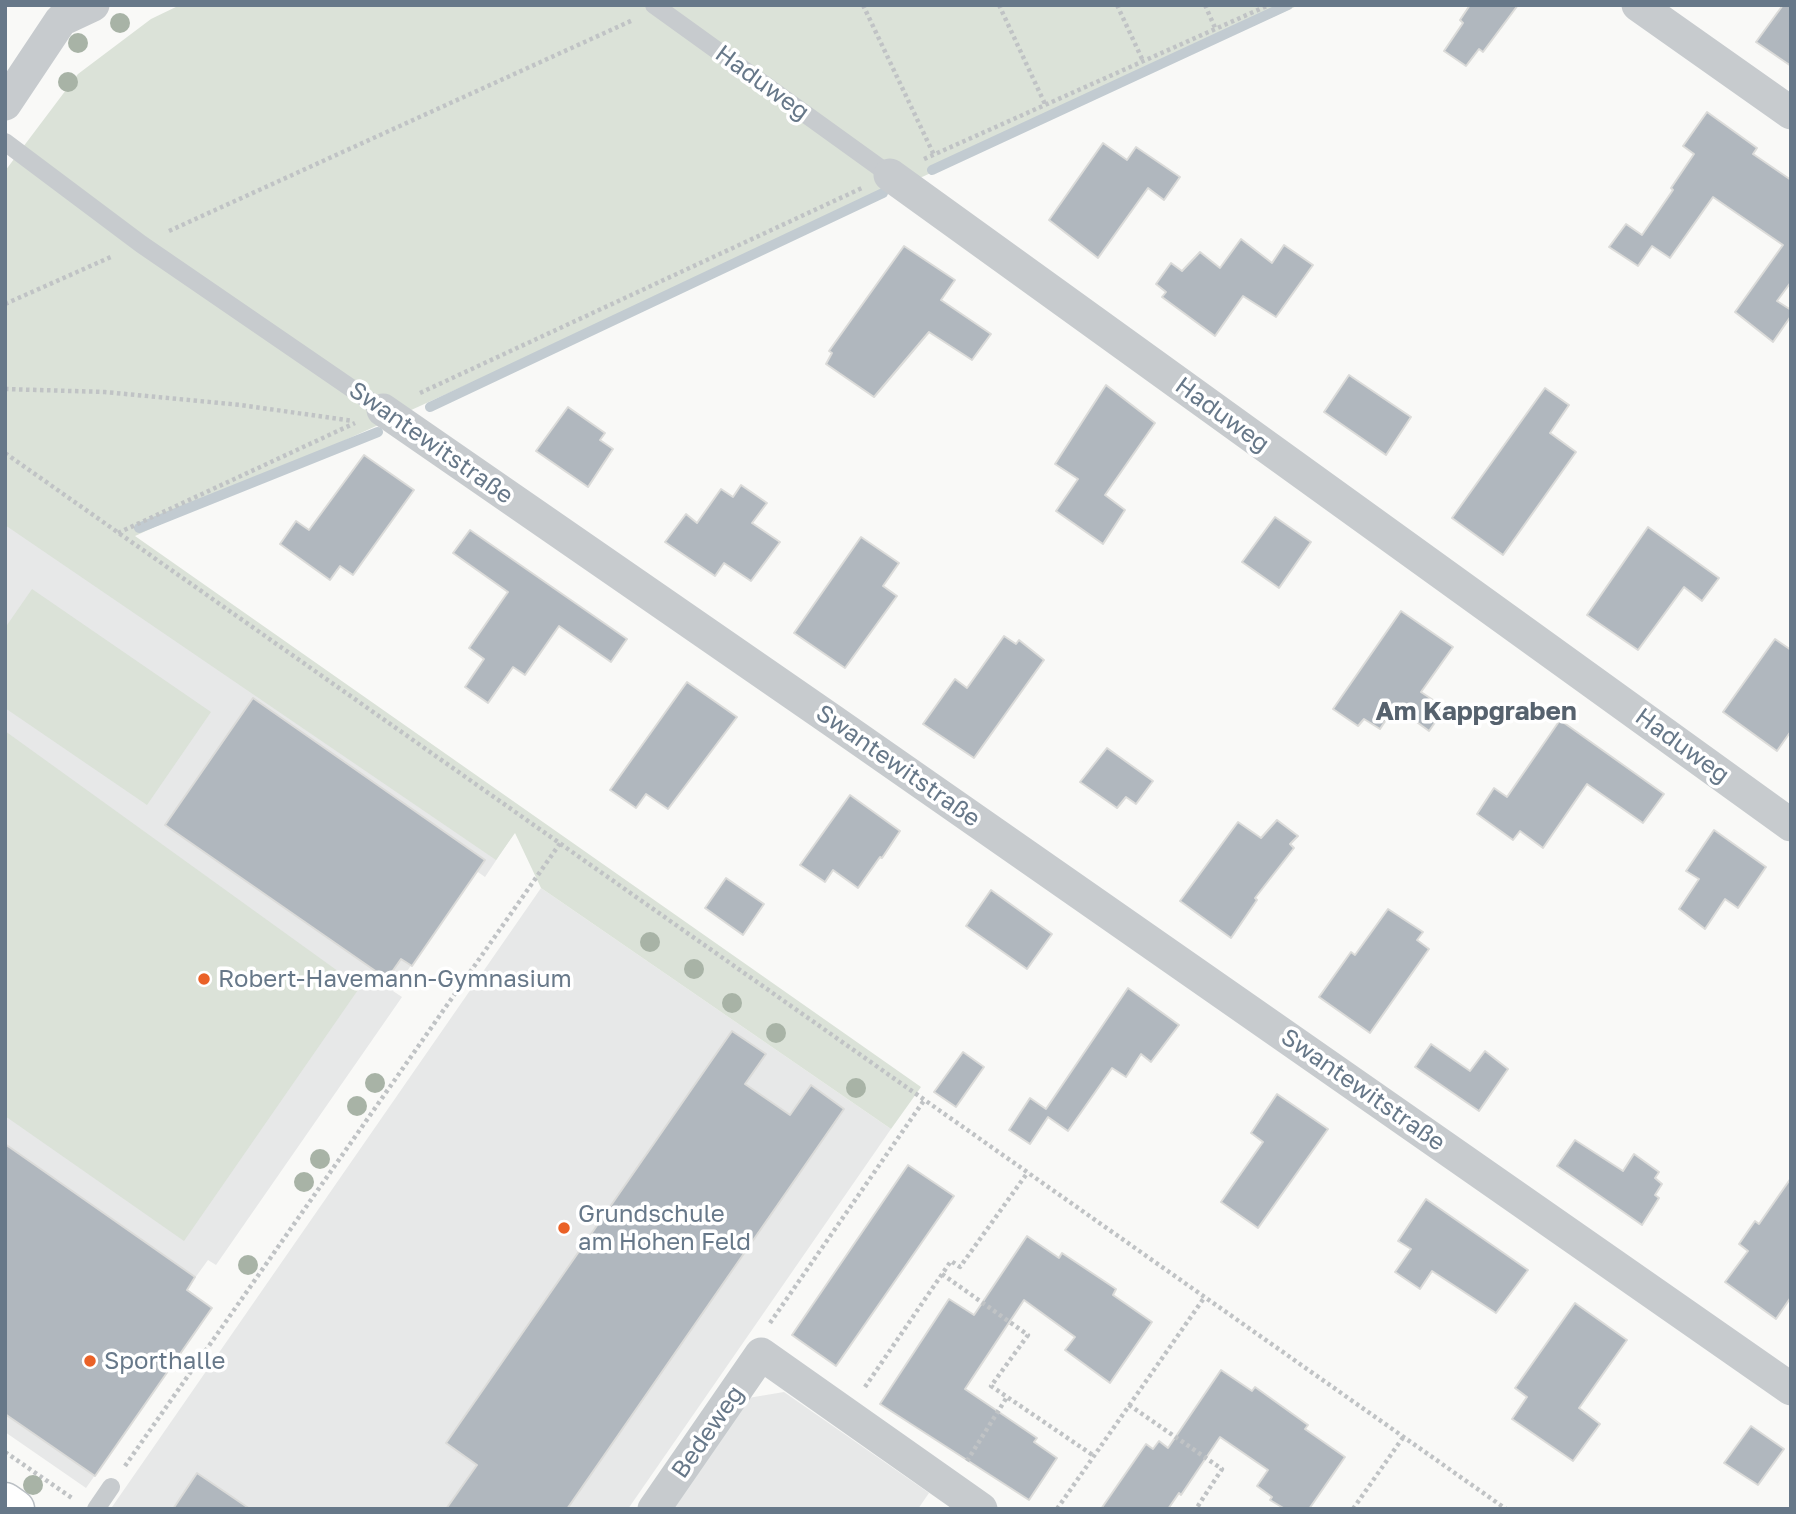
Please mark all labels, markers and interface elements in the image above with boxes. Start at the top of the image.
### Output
street label: Haduweg [709,39,815,127]
street label: Haduweg [1169,371,1275,459]
street label: Swantewitstraße [343,376,519,510]
district label: Am Kappgraben [1375,696,1577,728]
street label: Swantewitstraße [810,699,986,833]
street label: Haduweg [1629,702,1735,790]
place label: Robert-Havemann-Gymnasium [218,965,572,993]
marker: Robert-Havemann-Gymnasium [196,971,212,987]
street label: Swantewitstraße [1275,1023,1451,1157]
place label: Grundschule am Hohen Feld [578,1200,751,1256]
marker: Grundschule am Hohen Feld [556,1220,572,1236]
place label: Sporthalle [104,1347,225,1375]
marker: Sporthalle [82,1353,98,1369]
street label: Bedeweg [666,1380,750,1484]

